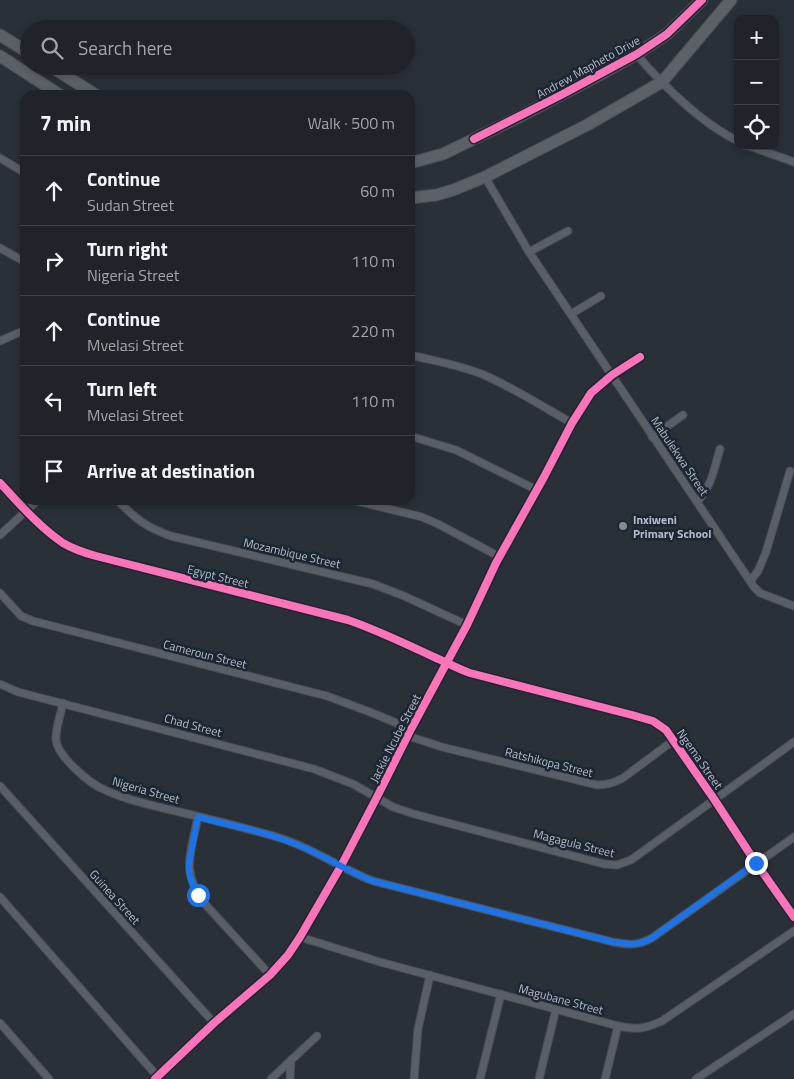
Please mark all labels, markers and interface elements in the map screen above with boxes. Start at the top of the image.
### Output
map controls [734,15,779,150]
button: + [734,15,779,60]
search box [20,20,415,75]
street label: Andrew Mapheto Drive [533,31,643,103]
text: Search here [78,33,172,62]
icon: search [38,34,66,62]
button: − [734,60,779,105]
button: locate [734,105,779,150]
text: 7 min [40,107,91,139]
text: Walk · 500 m [307,111,395,135]
text: Continue [87,164,160,193]
icon: ahead [40,177,68,205]
text: 60 m [360,179,395,203]
text: Sudan Street [87,193,174,217]
text: Turn right [87,234,168,263]
icon: right [40,247,68,275]
text: 110 m [351,249,395,273]
text: Nigeria Street [87,263,179,287]
text: Continue [87,304,160,333]
icon: ahead [40,317,68,345]
text: 220 m [351,319,395,343]
text: Mvelasi Street [87,333,184,357]
text: Turn left [87,374,157,403]
icon: left [40,387,68,415]
text: 110 m [351,389,395,413]
text: Mvelasi Street [87,403,184,427]
street label: Mabulekwa Street [646,413,714,500]
text: Arrive at destination [87,456,255,485]
icon: arrive [40,457,68,485]
place label: Inxiweni Primary School [633,510,711,543]
marker: Inxiweni Primary School [617,520,629,532]
street label: Mozambique Street [242,533,343,574]
street label: Egypt Street [185,559,251,593]
street label: Cameroun Street [161,634,249,674]
street label: Jackie Ncube Street [364,690,426,786]
street label: Chad Street [162,708,225,742]
street label: Ngema Street [672,725,728,794]
street label: Ratshikopa Street [503,742,596,782]
street label: Nigeria Street [110,771,183,809]
street label: Magagula Street [531,824,617,862]
route end [745,852,768,875]
street label: Guinea Street [85,865,145,929]
route start [187,884,210,907]
street label: Magubane Street [517,979,606,1020]

